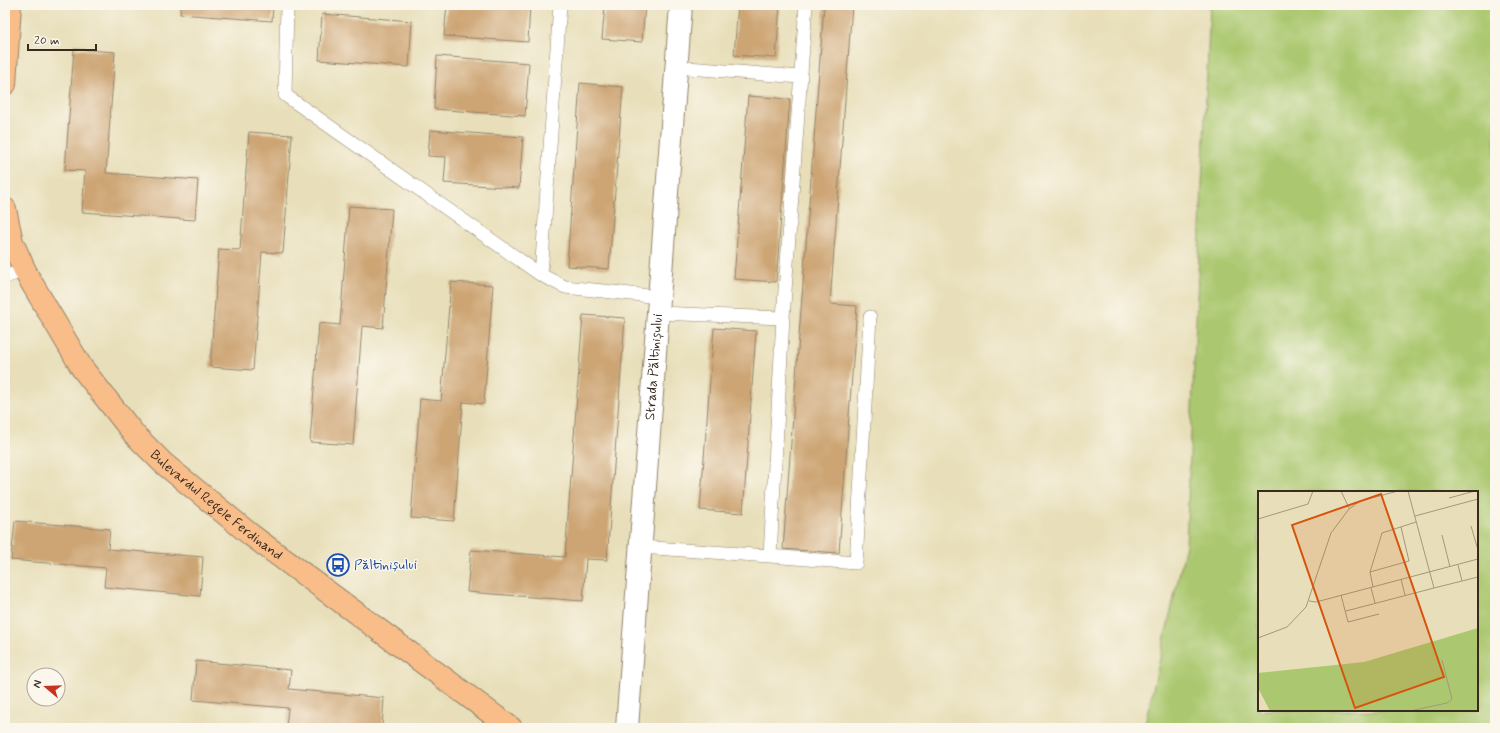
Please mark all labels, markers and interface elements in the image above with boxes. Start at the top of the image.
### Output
scale bar [28,26,96,52]
text: 20 m [34,33,60,49]
street label: Strada Păltinișului [641,313,667,421]
street label: Bulevardul Regele Ferdinand [146,446,286,564]
inset map [1258,491,1478,711]
bus stop icon: Păltinișului [325,552,351,578]
place label: Păltinișului [354,556,417,574]
north arrow [26,667,66,707]
text: N [30,678,45,690]

